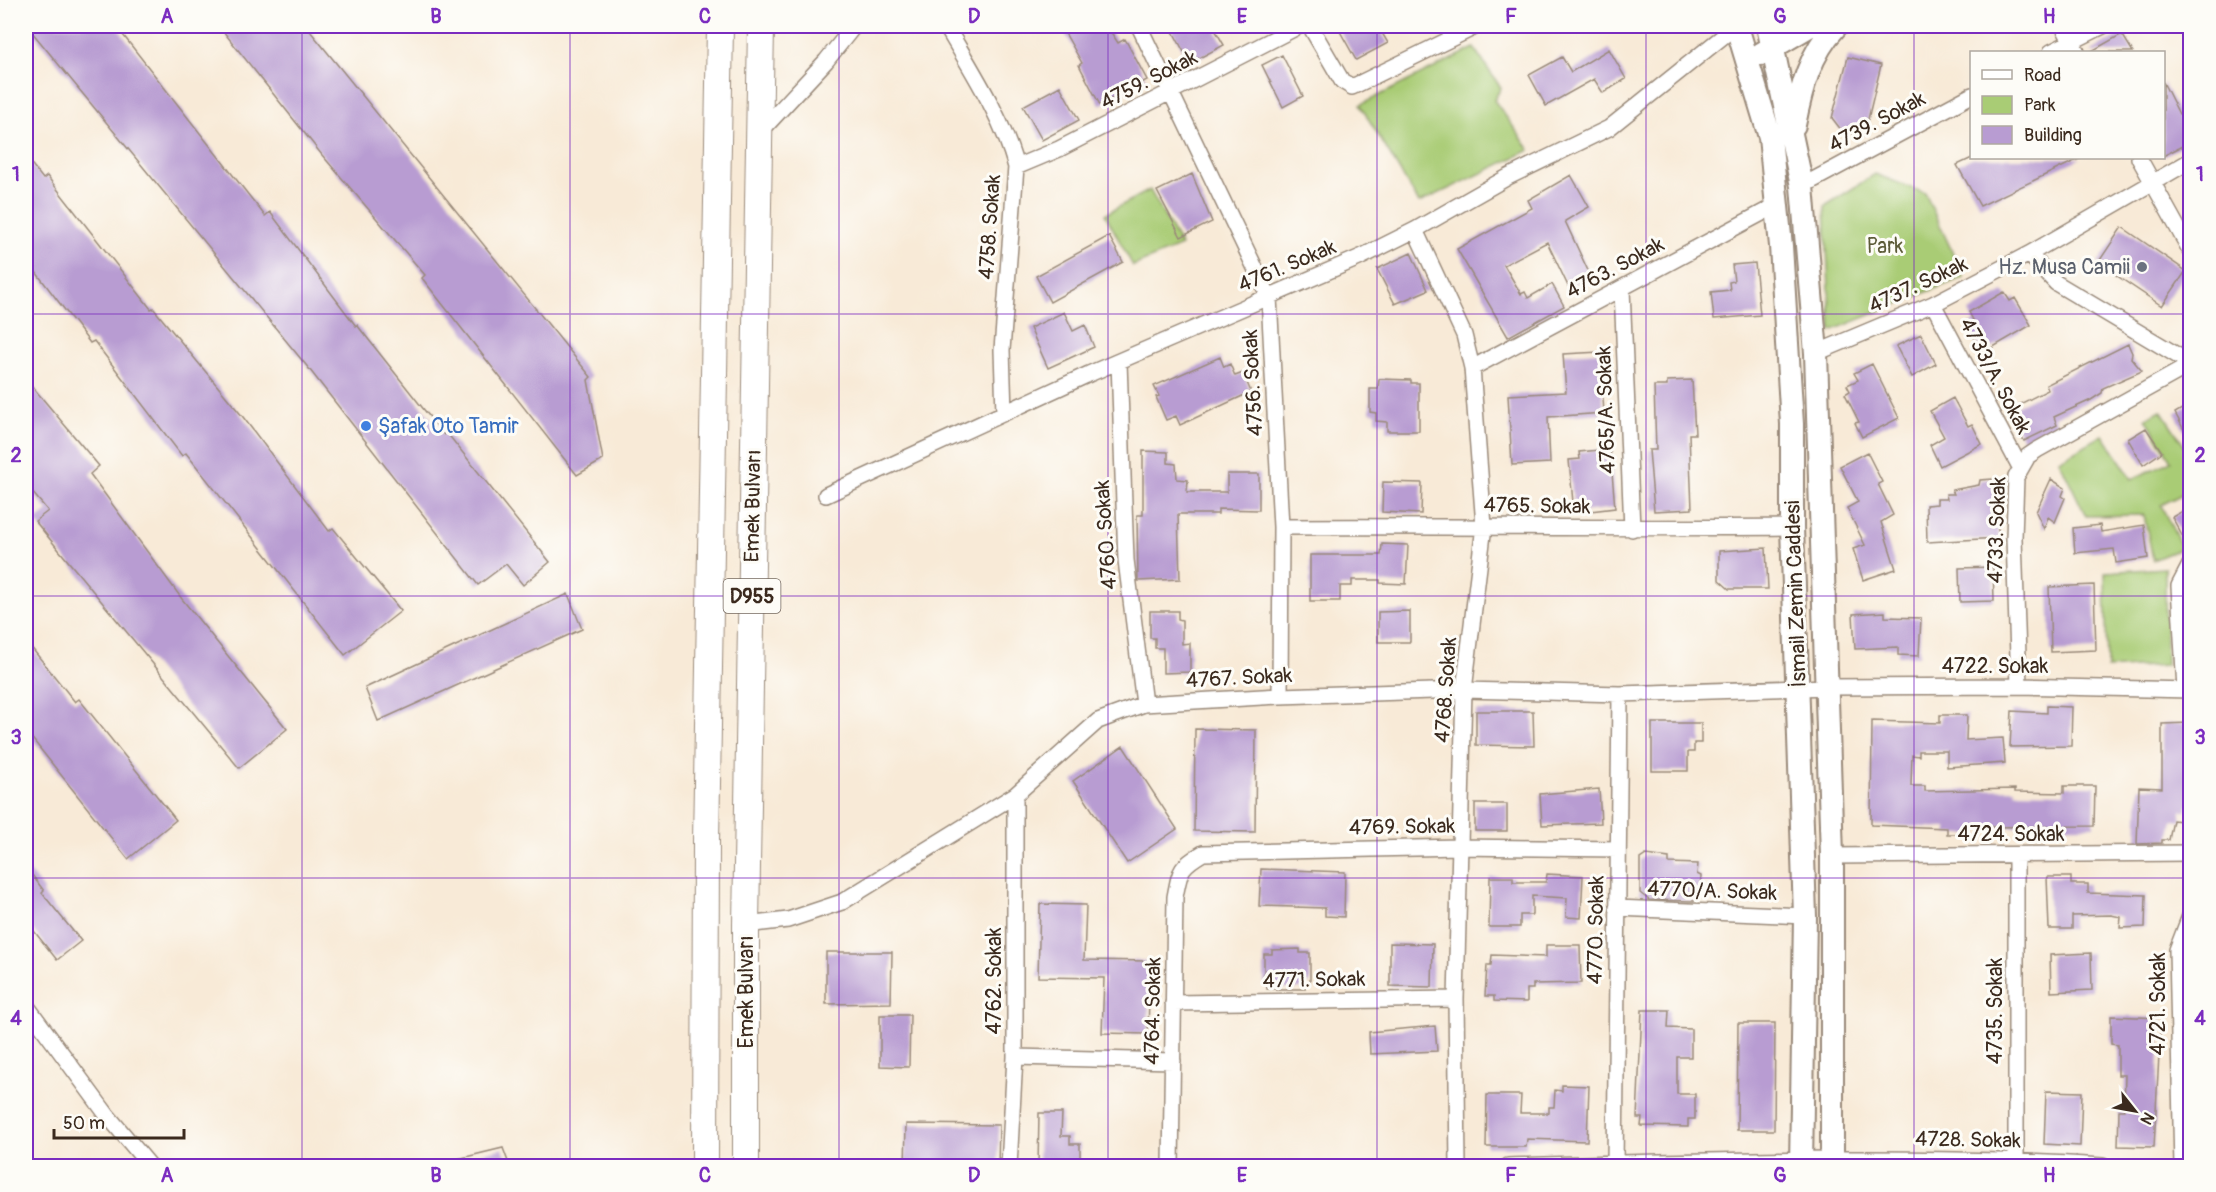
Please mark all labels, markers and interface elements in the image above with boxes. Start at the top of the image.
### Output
text: A [161,4,174,29]
text: B [430,4,442,29]
text: C [699,4,711,29]
text: D [968,4,981,29]
text: E [1237,4,1248,29]
text: F [1505,4,1517,29]
text: G [1773,4,1787,29]
text: H [2043,4,2056,29]
street label: 4759. Sokak [1096,44,1202,116]
legend [1970,51,2165,159]
text: Road [2024,64,2061,87]
street label: 4739. Sokak [1824,85,1930,159]
text: Park [2024,94,2056,117]
text: Building [2024,124,2082,147]
text: 1 [12,162,20,187]
text: 1 [2196,162,2204,187]
street label: 4758. Sokak [973,173,1007,280]
street label: 4763. Sokak [1561,231,1669,305]
street label: 4761. Sokak [1234,233,1340,299]
park label: Park [1867,233,1904,260]
street label: 4737. Sokak [1864,250,1972,320]
place label: Hz. Musa Camii [1998,254,2130,281]
marker: Hz. Musa Camii [2135,260,2149,274]
street label: 4733/A. Sokak [1953,313,2037,439]
street label: 4756. Sokak [1237,329,1269,437]
street label: 4765/A. Sokak [1590,345,1622,474]
place label: Şafak Oto Tamir [378,413,519,440]
marker: Şafak Oto Tamir [359,419,373,433]
text: 2 [10,443,22,468]
text: 2 [2194,443,2206,468]
street label: Emek Bulvarı [739,449,767,563]
street label: 4733. Sokak [1982,476,2012,584]
street label: 4760. Sokak [1089,479,1123,591]
street label: 4765. Sokak [1483,492,1591,520]
street label: İsmail Zemin Caddesi [1779,500,1813,688]
road number: D955 [724,579,780,613]
street label: 4768. Sokak [1429,636,1463,744]
street label: 4722. Sokak [1942,653,2049,680]
street label: 4767. Sokak [1185,662,1293,694]
text: 3 [10,725,22,750]
text: 3 [2194,725,2206,750]
street label: 4769. Sokak [1349,813,1456,841]
street label: 4724. Sokak [1957,821,2065,848]
street label: 4770. Sokak [1582,875,1610,985]
street label: 4770/A. Sokak [1647,875,1778,907]
street label: 4762. Sokak [981,927,1008,1035]
street label: Emek Bulvarı [733,935,760,1049]
street label: 4721. Sokak [2145,952,2172,1056]
street label: 4764. Sokak [1139,957,1167,1065]
street label: 4735. Sokak [1982,958,2009,1064]
street label: 4771. Sokak [1262,966,1366,994]
text: 4 [10,1006,22,1031]
text: 4 [2194,1006,2206,1031]
north arrow [2105,1081,2165,1141]
scale bar [54,1102,184,1140]
text: N [2136,1108,2158,1128]
text: 50 m [63,1112,105,1135]
street label: 4728. Sokak [1915,1126,2021,1154]
text: A [161,1163,174,1188]
text: B [430,1163,442,1188]
text: C [699,1163,711,1188]
text: D [968,1163,981,1188]
text: E [1237,1163,1248,1188]
text: F [1505,1163,1517,1188]
text: G [1773,1163,1787,1188]
text: H [2043,1163,2056,1188]

